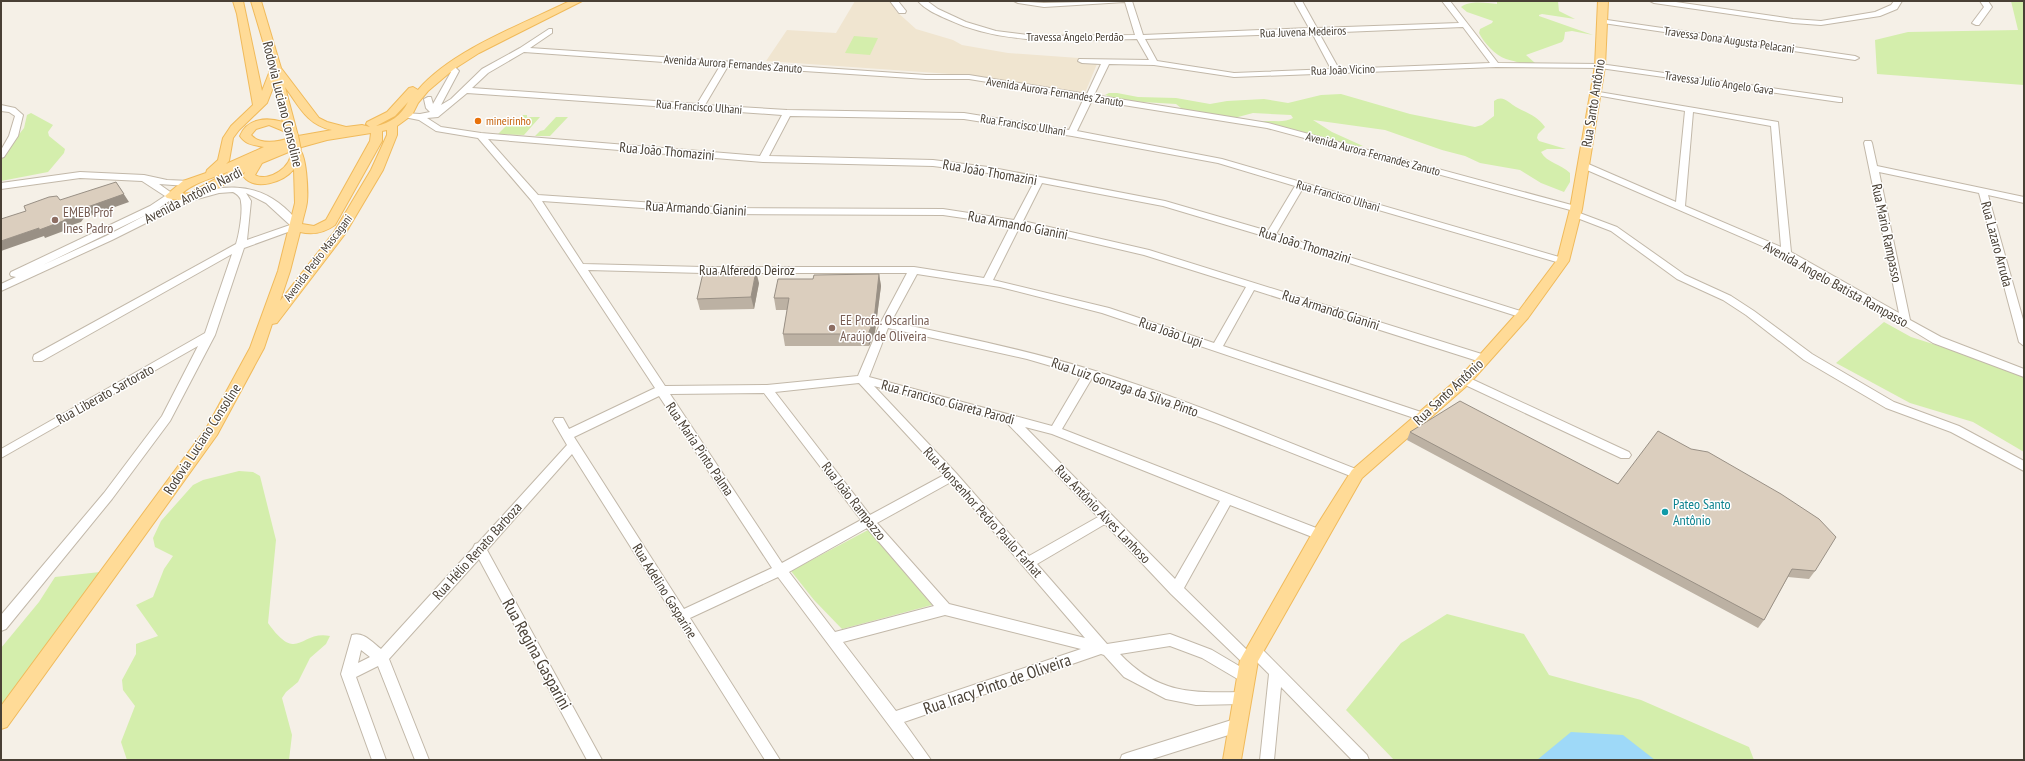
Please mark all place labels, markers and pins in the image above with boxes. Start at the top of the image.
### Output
place label: mineirinho [486,113,531,128]
marker: mineirinho [473,116,483,126]
place label: EMEB Prof Ines Padro [63,203,113,237]
marker: EMEB Prof Ines Padro [50,215,60,225]
place label: EE Profa. Oscarlina Araújo de Oliveira [840,311,929,345]
marker: EE Profa. Oscarlina Araújo de Oliveira [827,323,837,333]
place label: Pateo Santo Antônio [1673,495,1730,529]
marker: Pateo Santo Antônio [1660,507,1670,517]

